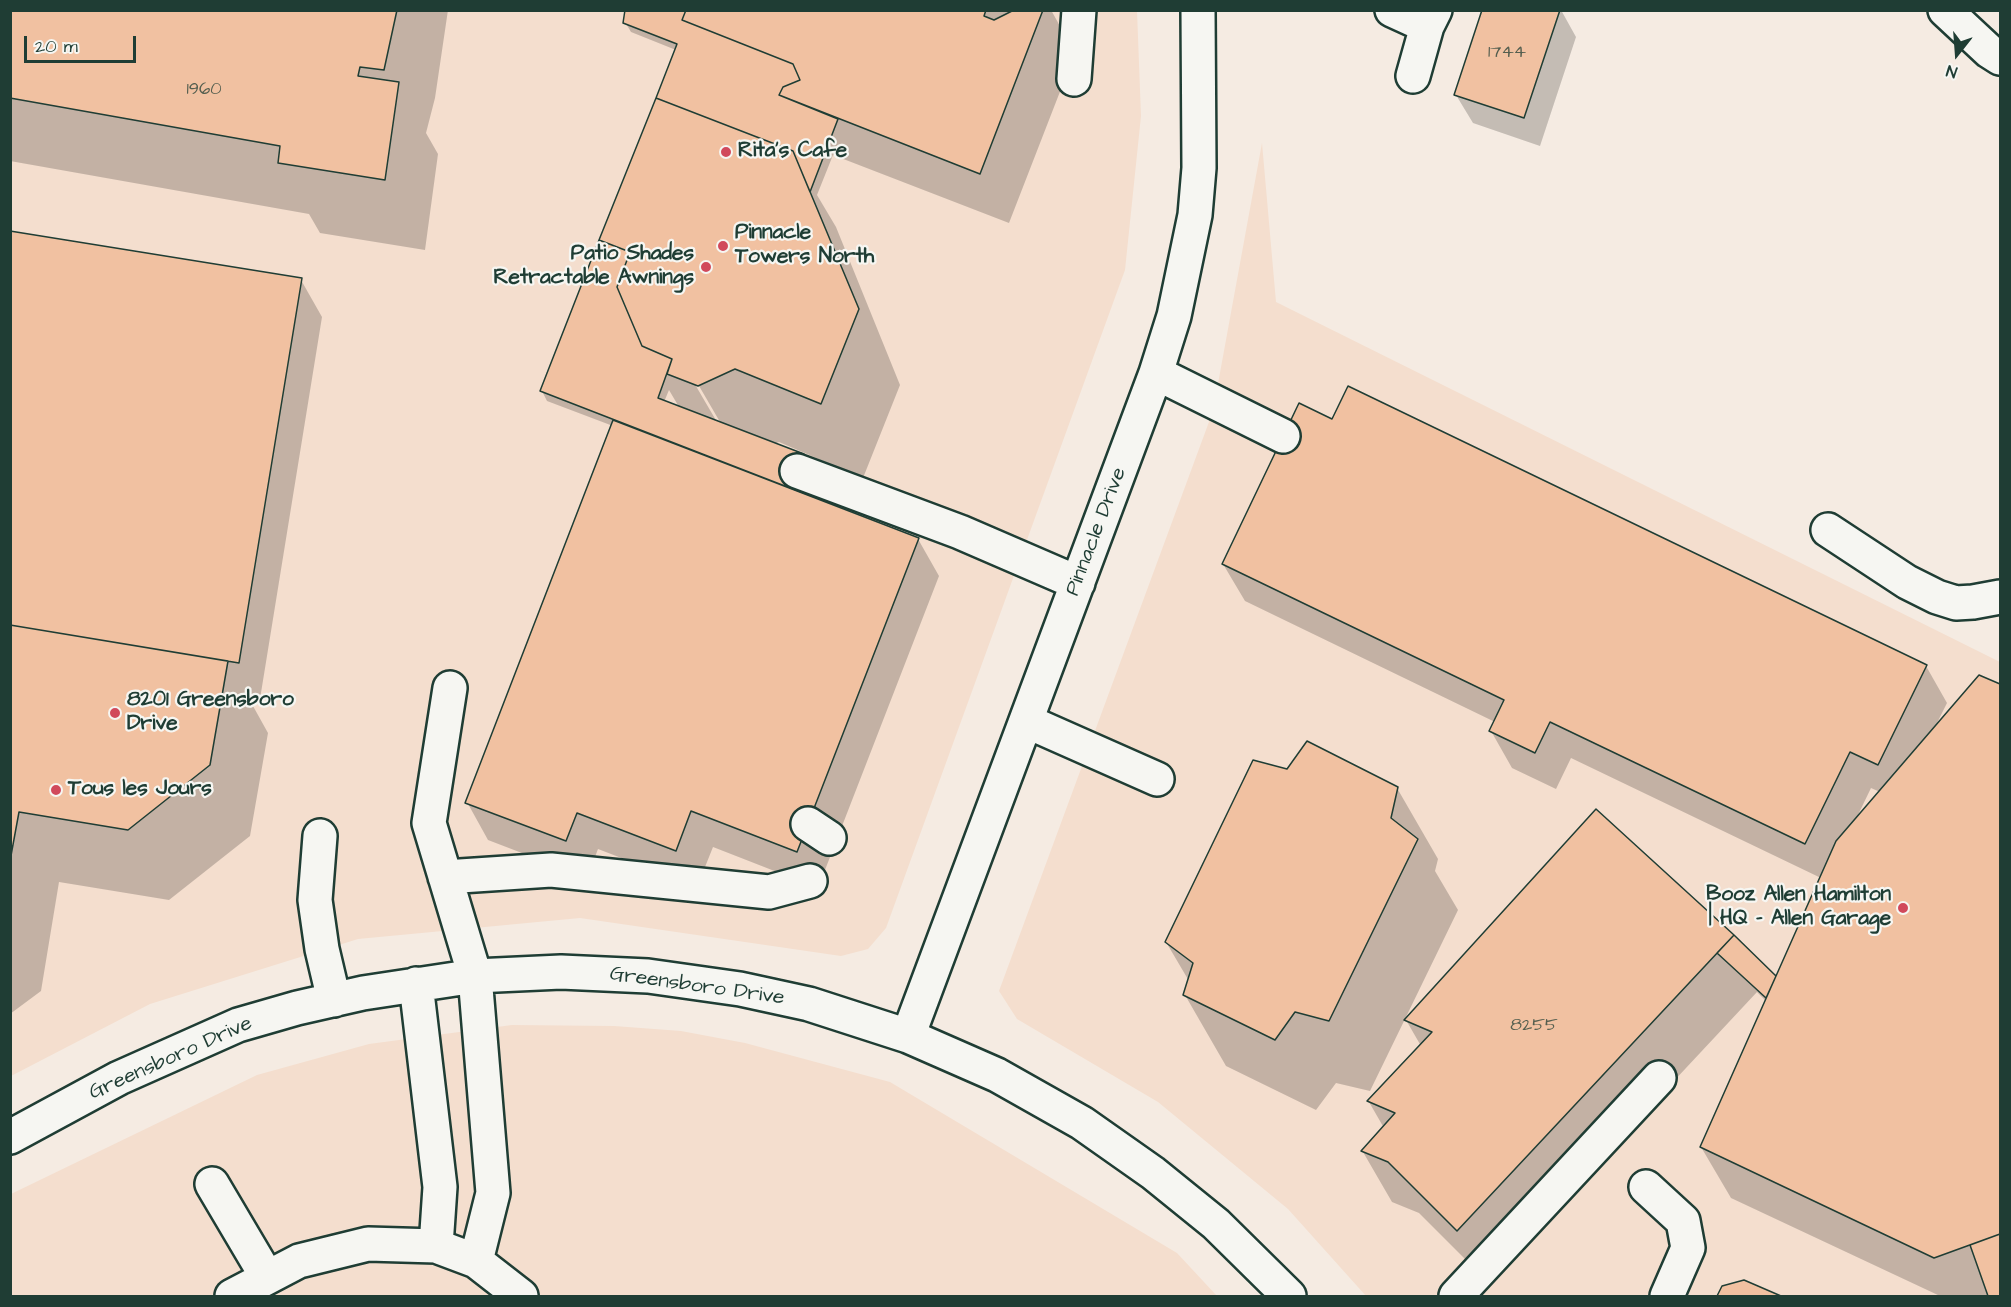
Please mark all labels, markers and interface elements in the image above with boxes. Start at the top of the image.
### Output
scale bar [27,24,140,62]
north arrow [1927,24,1987,84]
text: 20 m [35,34,78,59]
house number: 1744 [1488,42,1526,64]
text: N [1944,59,1960,83]
house number: 1960 [186,79,222,101]
place label: Rita's Cafe [738,139,847,165]
marker: Rita's Cafe [719,145,733,159]
place label: Pinnacle Towers North [735,221,874,271]
marker: Pinnacle Towers North [716,239,730,253]
place label: Patio Shades Retractable Awnings [494,242,694,292]
marker: Patio Shades Retractable Awnings [699,260,713,274]
street label: Pinnacle Drive [1061,464,1133,600]
place label: 8201 Greensboro Drive [127,688,294,738]
marker: 8201 Greensboro Drive [108,706,122,720]
place label: Tous les Jours [68,777,212,803]
marker: Tous les Jours [49,783,63,797]
place label: Booz Allen Hamilton | HQ - Allen Garage [1706,883,1891,933]
marker: Booz Allen Hamilton | HQ - Allen Garage [1896,901,1910,915]
street label: Greensboro Drive [608,962,786,1012]
street label: Greensboro Drive [86,1012,256,1106]
house number: 8255 [1510,1015,1558,1037]

